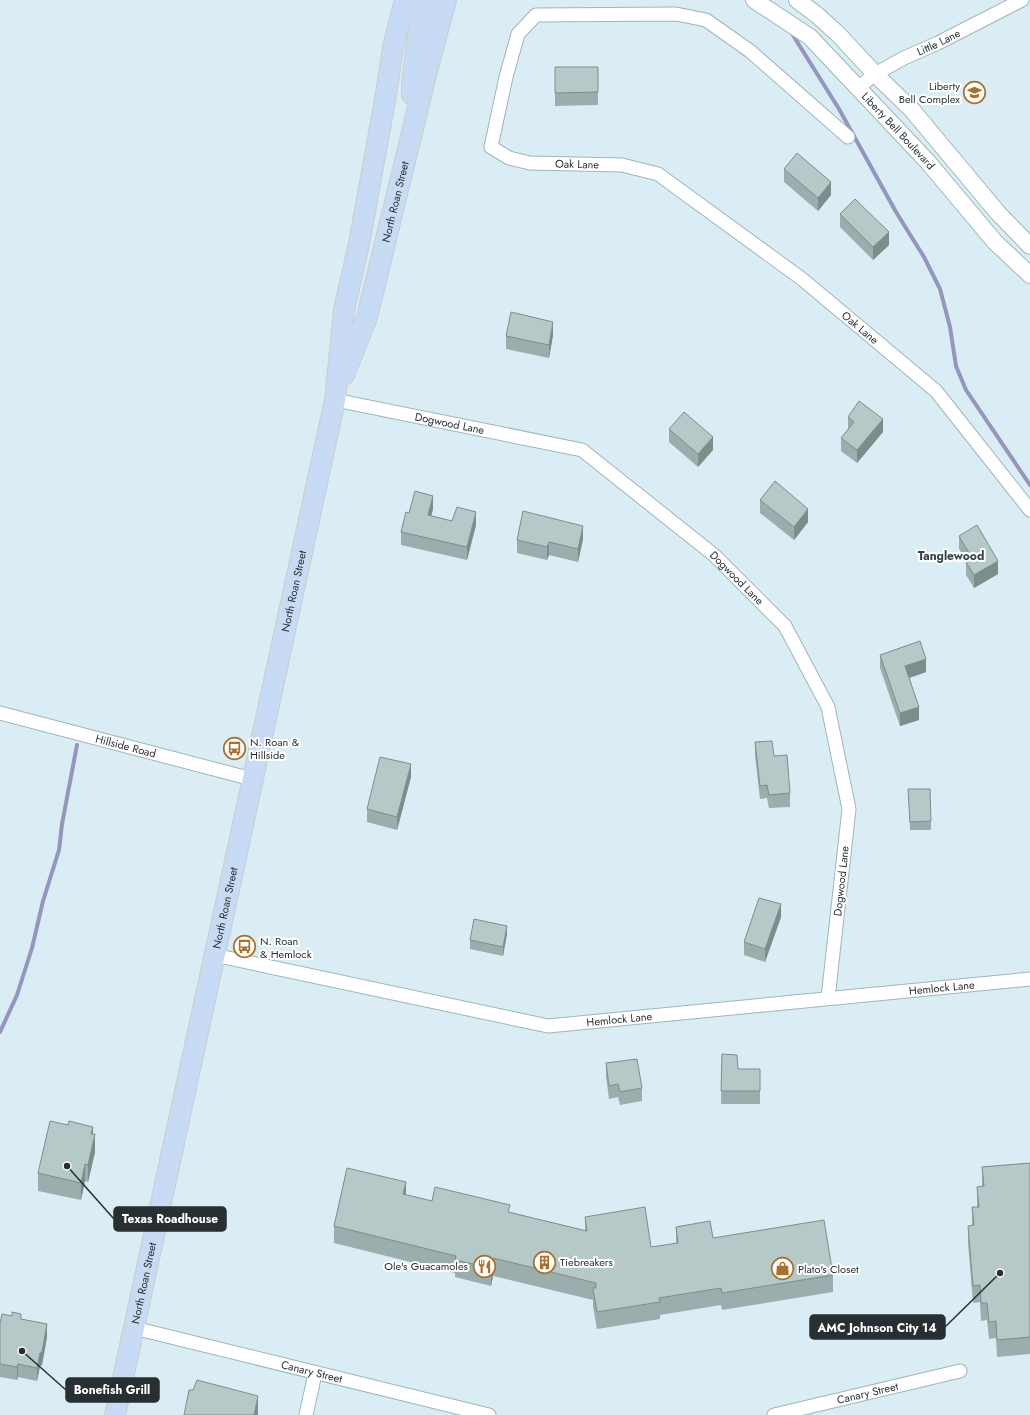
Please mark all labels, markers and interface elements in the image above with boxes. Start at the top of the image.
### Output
street label: Little Lane [914,25,963,59]
place label: Liberty Bell Complex [899,78,960,107]
school or university icon: Liberty Bell Complex [962,79,988,105]
street label: Liberty Bell Boulevard [858,89,939,173]
street label: Oak Lane [555,156,600,173]
street label: North Roan Street [378,159,413,244]
street label: Oak Lane [838,307,882,348]
street label: Dogwood Lane [414,408,486,438]
street label: Dogwood Lane [706,547,768,609]
district label: Tanglewood [918,547,984,565]
street label: North Roan Street [277,549,310,633]
street label: Hillside Road [94,730,158,762]
place label: N. Roan & Hillside [250,734,300,763]
bus stop icon: N. Roan & Hillside [221,735,247,761]
street label: Dogwood Lane [829,845,853,917]
street label: North Roan Street [208,865,242,950]
place label: N. Roan & Hemlock [260,933,312,962]
bus stop icon: N. Roan & Hemlock [232,934,258,960]
street label: Hemlock Lane [908,976,976,999]
street label: Hemlock Lane [586,1008,653,1030]
callout: Texas Roadhouse [114,1207,226,1231]
text: Texas Roadhouse [122,1210,218,1228]
street label: North Roan Street [127,1241,160,1325]
building icon: Tiebreakers [532,1249,558,1275]
restaurant icon: Ole's Guacamoles [471,1253,497,1279]
place label: Tiebreakers [560,1254,614,1270]
shop icon: Plato's Closet [770,1256,796,1282]
place label: Ole's Guacamoles [384,1258,469,1274]
place label: Plato's Closet [798,1261,859,1277]
callout: AMC Johnson City 14 [810,1315,945,1339]
text: AMC Johnson City 14 [816,1319,937,1337]
street label: Canary Street [280,1356,344,1387]
callout: Bonefish Grill [66,1378,159,1402]
street label: Canary Street [835,1378,900,1408]
text: Bonefish Grill [74,1381,150,1399]

